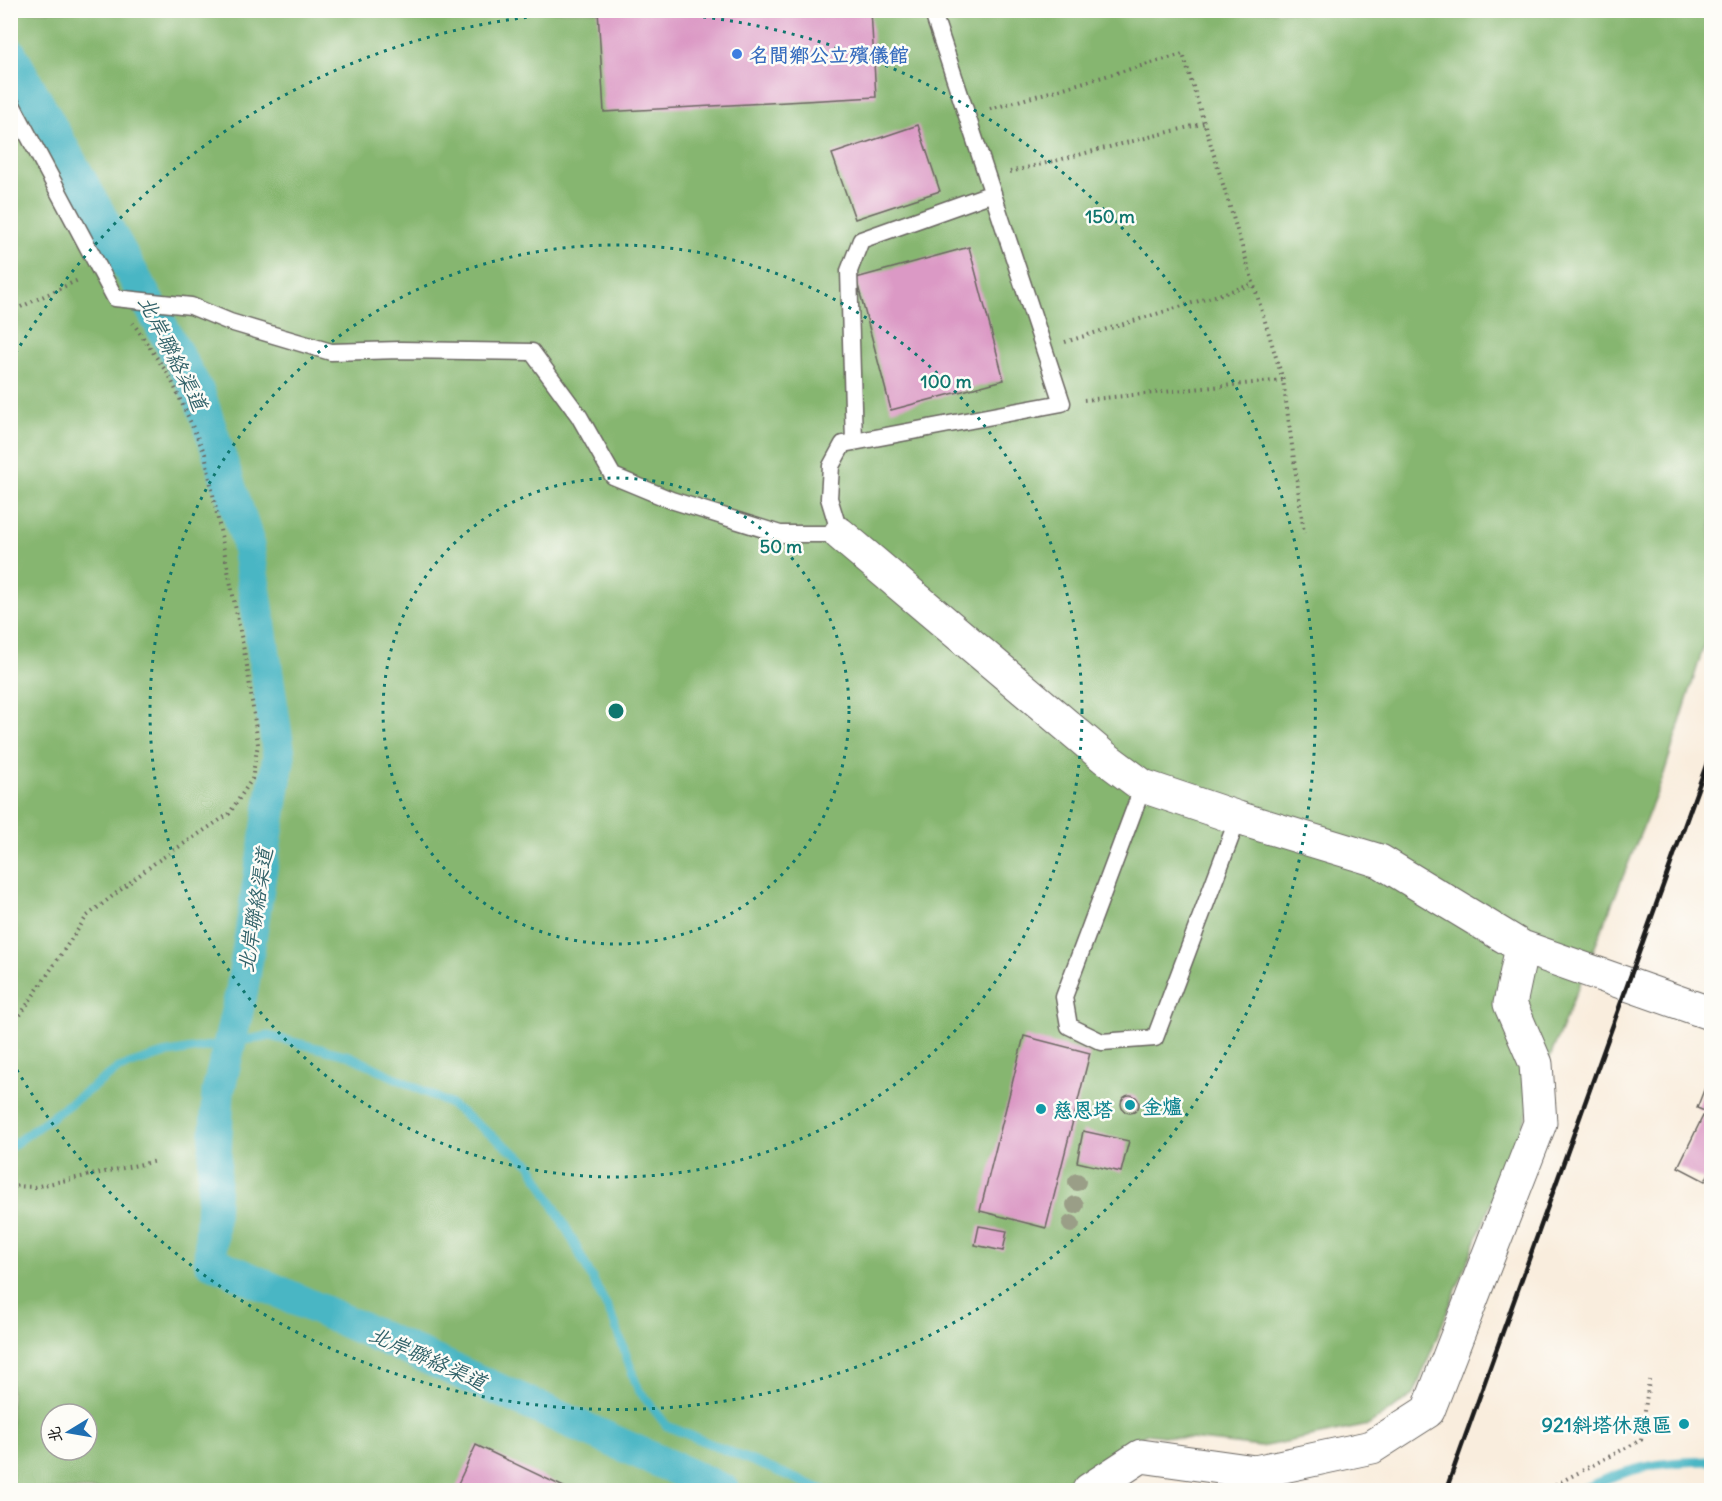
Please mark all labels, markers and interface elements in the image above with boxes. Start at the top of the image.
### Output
place label: 名間鄉公立殯儀館 [749,42,909,67]
marker: 名間鄉公立殯儀館 [730,47,744,61]
text: 150 m [1085,205,1135,228]
water label: 北岸聯絡渠道 [132,291,215,417]
text: 100 m [921,370,972,393]
text: 50 m [760,535,802,558]
centre of rings [606,701,626,721]
water label: 北岸聯絡渠道 [232,844,279,974]
place label: 金爐 [1142,1093,1183,1118]
place label: 慈恩塔 [1053,1097,1113,1122]
marker: 金爐 [1123,1098,1137,1112]
marker: 慈恩塔 [1034,1102,1048,1116]
water label: 北岸聯絡渠道 [365,1320,493,1397]
north arrow [39,1402,99,1462]
place label: 921斜塔休憩區 [1542,1412,1672,1437]
marker: 921斜塔休憩區 [1677,1417,1691,1431]
text: 北 [43,1425,66,1445]

